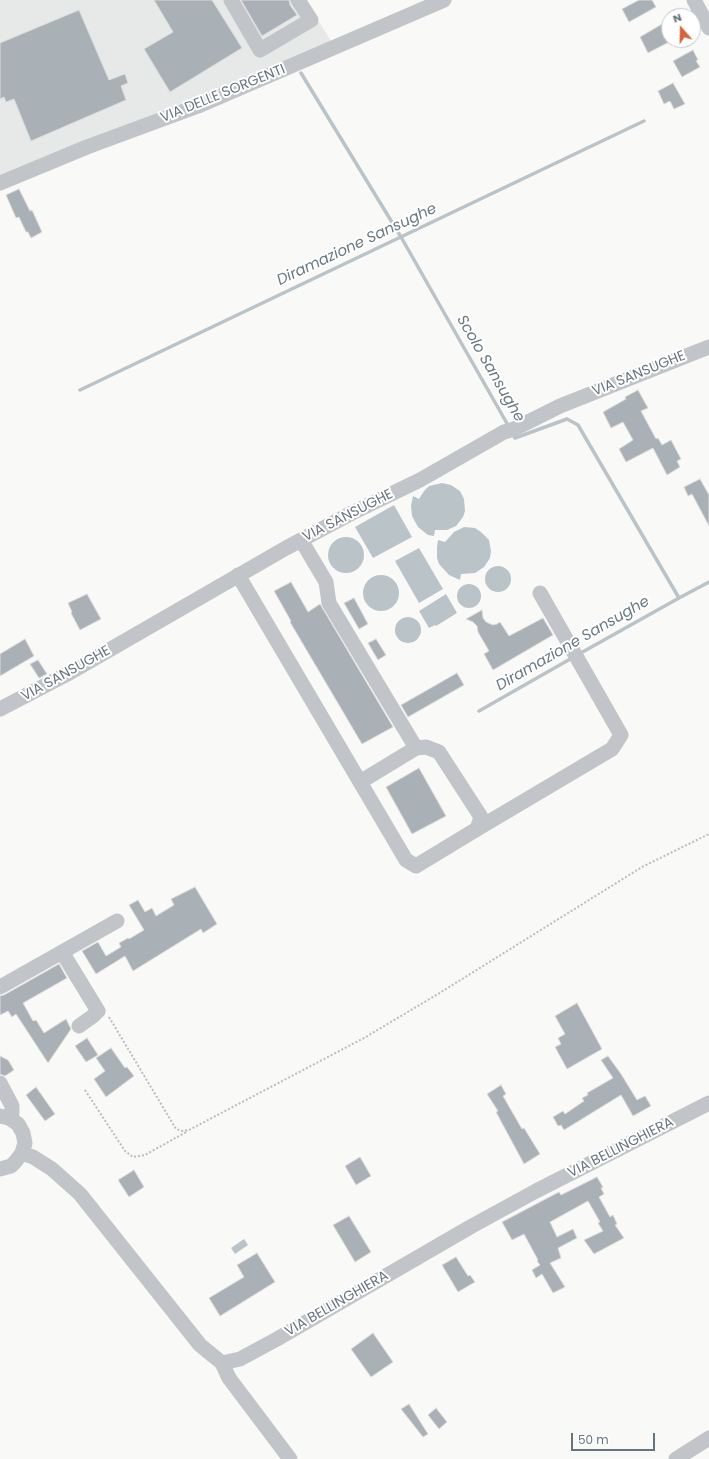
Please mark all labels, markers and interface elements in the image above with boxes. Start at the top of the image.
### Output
north arrow [661,8,701,48]
text: N [671,9,684,27]
street label: VIA DELLE SORGENTI [158,61,288,127]
water label: Diramazione Sansughe [274,200,440,290]
water label: Scolo Sansughe [452,312,528,426]
street label: VIA SANSUGHE [590,348,688,400]
street label: VIA SANSUGHE [300,486,396,546]
water label: Diramazione Sansughe [493,593,653,695]
street label: VIA SANSUGHE [19,643,113,705]
street label: VIA BELLINGHIERA [565,1114,677,1182]
street label: VIA BELLINGHIERA [282,1268,392,1340]
scale bar [573,1425,657,1451]
text: 50 m [578,1431,609,1448]

